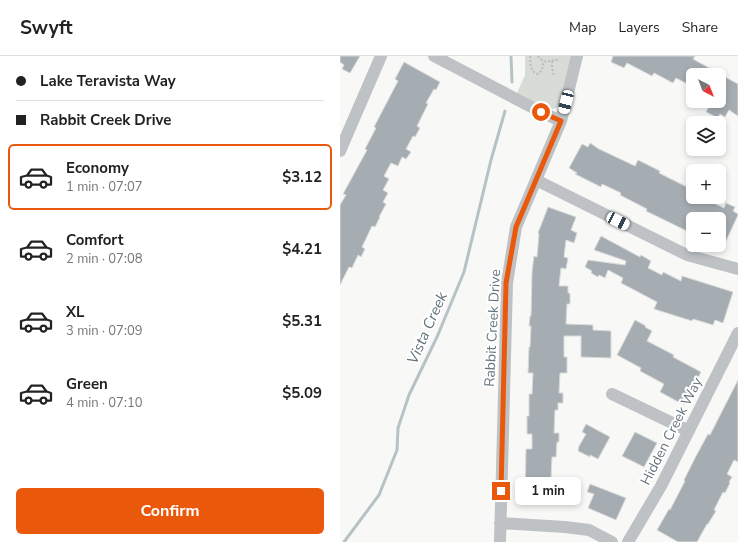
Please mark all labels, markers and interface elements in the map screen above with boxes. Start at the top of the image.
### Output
text: Swyft [20,15,73,41]
text: Map [569,18,596,37]
text: Layers [618,18,660,37]
text: Share [682,18,718,37]
north arrow [686,68,726,108]
map controls [686,68,726,252]
text: Lake Teravista Way [40,71,176,91]
car [557,89,575,115]
route start [532,103,550,121]
text: Rabbit Creek Drive [40,110,171,130]
button: layers [686,116,726,156]
text: Economy [66,158,129,178]
icon: car [18,159,54,195]
button: + [686,164,726,204]
text: $3.12 [282,167,322,187]
text: 1 min · 07:07 [66,178,142,196]
car [605,210,631,232]
button: − [686,212,726,252]
text: Comfort [66,230,123,250]
icon: car [18,231,54,267]
text: $4.21 [282,239,322,259]
text: 2 min · 07:08 [66,250,142,268]
street label: Rabbit Creek Drive [480,269,505,387]
water label: Vista Creek [402,288,452,367]
text: XL [66,302,85,322]
icon: car [18,303,54,339]
text: $5.31 [282,311,322,331]
text: 3 min · 07:09 [66,322,142,340]
text: Green [66,374,108,394]
street label: Hidden Creek Way [636,374,707,488]
icon: car [18,375,54,411]
text: $5.09 [282,383,322,403]
text: 4 min · 07:10 [66,394,142,412]
callout: 1 min [515,477,581,505]
route end [492,482,510,500]
text: 1 min [531,482,565,500]
button: Confirm [16,488,324,534]

